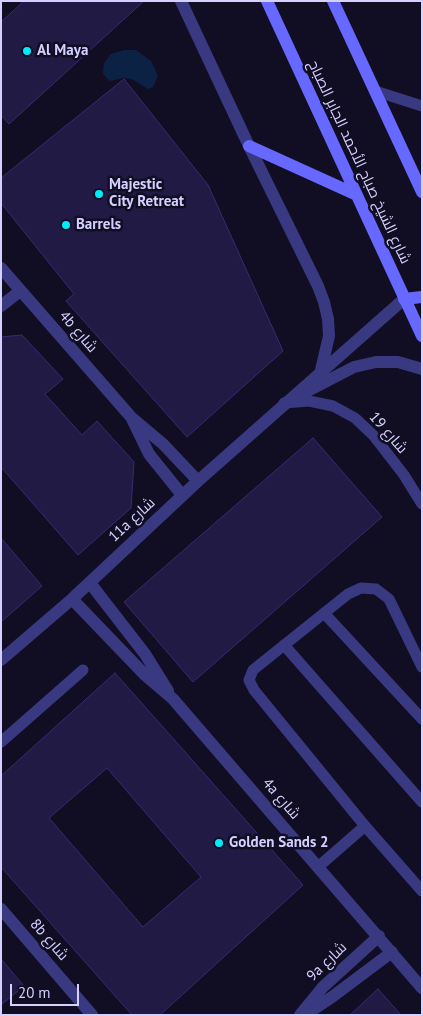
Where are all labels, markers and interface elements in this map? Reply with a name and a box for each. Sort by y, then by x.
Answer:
place label: Al Maya [37,42,88,60]
marker: Al Maya [21,45,33,57]
street label: شارع الشيخ صباح الأحمد الجابر الصباح [304,57,414,267]
place label: Majestic City Retreat [109,176,184,211]
marker: Majestic City Retreat [93,188,105,200]
place label: Barrels [76,216,121,234]
marker: Barrels [60,219,72,231]
street label: 4b شارع [55,307,101,357]
street label: شارع 19 [365,408,411,458]
street label: 11a شارع [105,494,159,546]
street label: 4a شارع [258,775,304,823]
place label: Golden Sands 2 [229,834,329,852]
marker: Golden Sands 2 [213,837,225,849]
street label: 8b شارع [26,915,72,965]
street label: 9a شارع [303,939,351,985]
scale bar [12,974,81,1006]
text: 20 m [18,983,51,1002]

